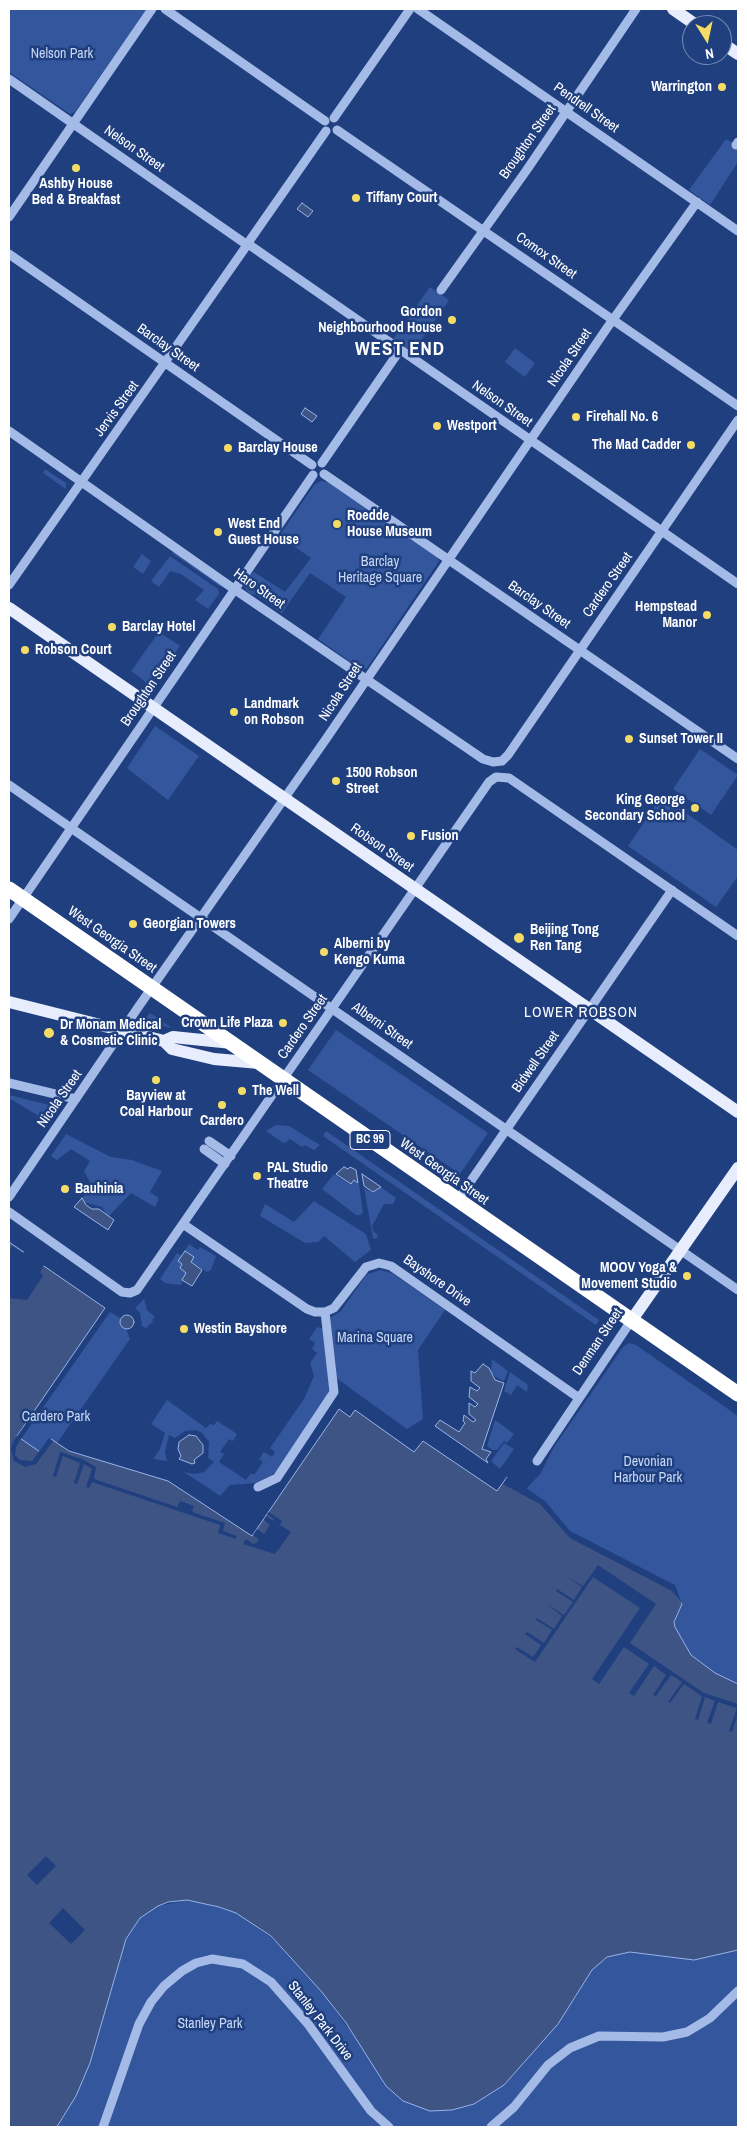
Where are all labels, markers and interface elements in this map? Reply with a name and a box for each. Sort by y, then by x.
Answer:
north arrow [682,15,732,65]
text: N [704,44,715,63]
park label: Nelson Park [31,46,93,62]
street label: Pendrell Street [550,79,622,137]
place label: Warrington [651,79,712,95]
marker: Warrington [716,81,728,93]
street label: Broughton Street [496,102,560,182]
street label: Nelson Street [101,122,167,176]
marker: Ashby House Bed & Breakfast [70,162,82,174]
place label: Ashby House Bed & Breakfast [32,176,120,208]
place label: Tiffany Court [366,190,437,206]
marker: Tiffany Court [350,192,362,204]
street label: Comox Street [512,229,580,283]
place label: Gordon Neighbourhood House [318,304,442,336]
marker: Gordon Neighbourhood House [446,314,458,326]
street label: Barclay Street [134,320,202,376]
street label: Nicola Street [544,326,596,390]
district label: WEST END [354,339,446,361]
street label: Nelson Street [469,377,535,431]
street label: Jervis Street [91,378,143,440]
place label: Firehall No. 6 [586,409,658,425]
marker: Firehall No. 6 [570,411,582,423]
place label: Westport [447,418,497,434]
marker: Westport [431,420,443,432]
place label: The Mad Cadder [592,437,681,453]
marker: The Mad Cadder [685,439,697,451]
place label: Barclay House [238,440,318,456]
marker: Barclay House [222,442,234,454]
place label: Roedde House Museum [347,508,432,540]
place label: West End Guest House [228,516,299,548]
marker: Roedde House Museum [331,518,343,530]
marker: West End Guest House [212,526,224,538]
street label: Cardero Street [580,549,636,621]
park label: Barclay Heritage Square [338,554,422,586]
street label: Haro Street [230,565,288,613]
street label: Barclay Street [505,577,573,633]
place label: Hempstead Manor [635,599,697,632]
marker: Hempstead Manor [701,609,713,621]
place label: Barclay Hotel [122,619,195,635]
marker: Barclay Hotel [106,621,118,633]
place label: Robson Court [35,642,112,658]
marker: Robson Court [19,644,31,656]
street label: Broughton Street [118,648,180,730]
street label: Nicola Street [316,660,366,724]
place label: Landmark on Robson [244,696,304,729]
marker: Landmark on Robson [228,706,240,718]
place label: Sunset Tower II [639,731,723,747]
marker: Sunset Tower II [623,733,635,745]
place label: 1500 Robson Street [346,765,417,798]
marker: 1500 Robson Street [330,775,342,787]
place label: King George Secondary School [585,792,685,824]
marker: King George Secondary School [689,802,701,814]
street label: Robson Street [347,820,417,876]
place label: Fusion [421,828,459,844]
marker: Fusion [405,830,417,842]
street label: West Georgia Street [64,903,160,977]
place label: Georgian Towers [143,916,236,932]
marker: Georgian Towers [127,918,139,930]
place label: Beijing Tong Ren Tang [530,922,599,954]
marker: Beijing Tong Ren Tang [512,931,526,945]
place label: Alberni by Kengo Kuma [334,936,405,969]
marker: Alberni by Kengo Kuma [318,946,330,958]
street label: Cardero Street [275,991,331,1063]
street label: Alberni Street [348,999,416,1053]
district label: LOWER ROBSON [523,1004,639,1022]
place label: Crown Life Plaza [181,1015,273,1031]
place label: Dr Monam Medical & Cosmetic Clinic [60,1017,161,1050]
marker: Crown Life Plaza [277,1017,289,1029]
marker: Dr Monam Medical & Cosmetic Clinic [42,1026,56,1040]
street label: Bidwell Street [509,1028,563,1096]
street label: Nicola Street [34,1067,86,1131]
marker: Bayview at Coal Harbour [150,1074,162,1086]
place label: The Well [252,1083,299,1099]
marker: The Well [236,1085,248,1097]
place label: Bayview at Coal Harbour [120,1088,192,1120]
marker: Cardero [216,1099,228,1111]
place label: Cardero [200,1113,244,1129]
road number: BC 99 [350,1130,390,1150]
street label: West Georgia Street [396,1135,492,1209]
place label: PAL Studio Theatre [267,1160,328,1192]
marker: PAL Studio Theatre [251,1170,263,1182]
place label: Bauhinia [75,1181,123,1197]
marker: Bauhinia [59,1183,71,1195]
street label: Bayshore Drive [400,1251,474,1311]
place label: MOOV Yoga & Movement Studio [581,1260,677,1292]
marker: MOOV Yoga & Movement Studio [681,1270,693,1282]
street label: Denman Street [569,1305,627,1379]
place label: Westin Bayshore [194,1321,287,1337]
marker: Westin Bayshore [178,1323,190,1335]
park label: Marina Square [337,1330,413,1346]
park label: Cardero Park [22,1409,90,1425]
park label: Devonian Harbour Park [614,1454,682,1486]
street label: Stanley Park Drive [284,1978,356,2064]
park label: Stanley Park [177,2016,243,2032]

